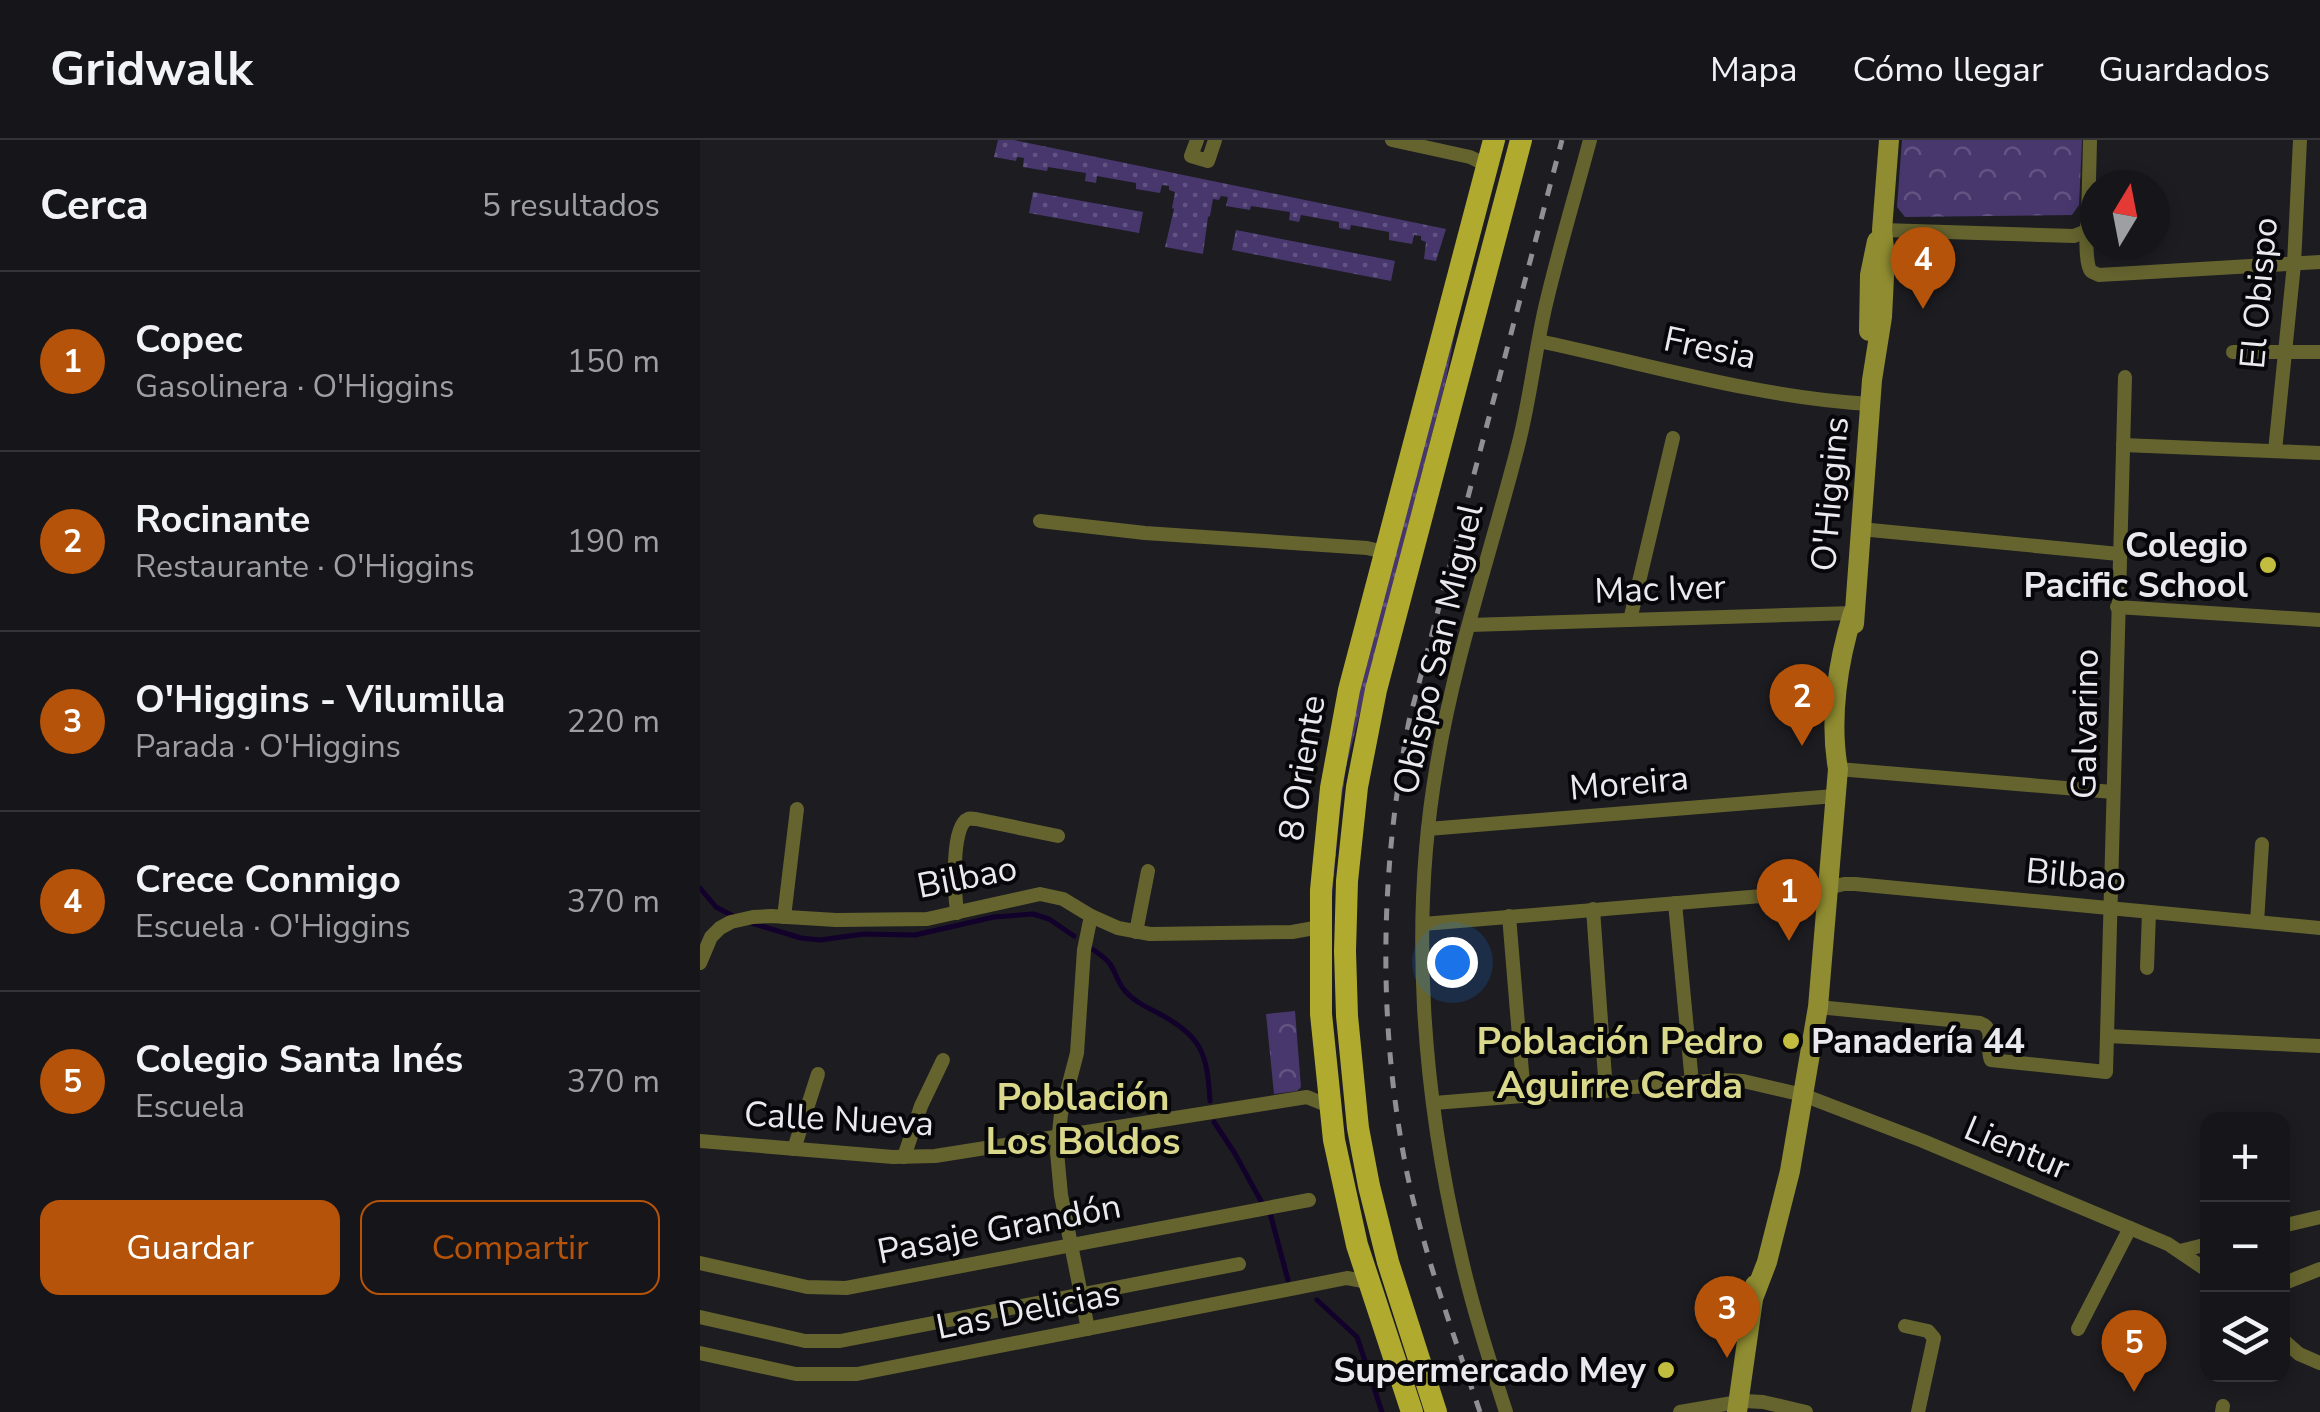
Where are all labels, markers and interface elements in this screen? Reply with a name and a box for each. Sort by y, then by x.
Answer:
text: Gridwalk [50,36,253,102]
text: Mapa [1710,46,1797,93]
text: Cómo llegar [1852,46,2043,93]
text: Guardados [2098,46,2270,93]
north arrow [2080,170,2170,260]
text: Cerca [40,177,149,234]
text: 5 resultados [482,184,660,227]
street label: El Obispo [2229,215,2289,371]
pin: 4 [1890,226,1956,309]
text: Copec [135,314,243,365]
street label: Fresia [1660,315,1760,381]
text: 1 [63,340,82,383]
text: 150 m [567,340,660,383]
text: Gasolinera · O'Higgins [135,365,454,408]
street label: O'Higgins [1800,415,1860,573]
text: Rocinante [135,494,310,545]
street label: Obispo San Miguel [1382,498,1494,799]
text: 2 [63,520,82,563]
text: 190 m [567,520,660,563]
place label: Colegio Pacific School [2023,522,2248,609]
text: Restaurante · O'Higgins [135,545,475,588]
marker: Colegio Pacific School [2257,554,2279,576]
street label: Mac Iver [1593,563,1727,615]
street label: Galvarino [2060,649,2110,799]
pin: 2 [1770,664,1834,746]
text: O'Higgins - Vilumilla [135,674,505,725]
street label: 8 Oriente [1267,692,1337,844]
text: 3 [63,700,82,743]
text: 220 m [567,700,660,743]
text: Parada · O'Higgins [135,725,401,768]
street label: Moreira [1568,754,1690,812]
street label: Bilbao [913,844,1021,910]
street label: Bilbao [2024,847,2128,903]
text: Crece Conmigo [135,854,401,905]
pin: 1 [1756,858,1822,941]
text: 4 [63,880,82,923]
text: 370 m [567,880,660,923]
text: Escuela · O'Higgins [135,905,411,948]
your location [1427,937,1478,988]
district label: Población Pedro Aguirre Cerda [1476,1016,1764,1111]
place label: Panadería 44 [1811,1018,2025,1065]
marker: Panadería 44 [1780,1030,1802,1052]
text: Colegio Santa Inés [135,1034,463,1085]
text: 5 [63,1060,82,1103]
text: 370 m [567,1060,660,1103]
district label: Población Los Boldos [985,1072,1181,1167]
text: Escuela [135,1085,245,1128]
street label: Calle Nueva [743,1091,935,1147]
street label: Lientur [1957,1105,2077,1191]
map controls [2200,1112,2290,1382]
button: + [2200,1112,2290,1202]
street label: Pasaje Grandón [873,1182,1125,1276]
button: Guardar [40,1200,340,1295]
button: Compartir [360,1200,660,1295]
button: − [2200,1202,2290,1292]
street label: Las Delicias [932,1269,1124,1351]
pin: 3 [1694,1276,1760,1358]
button: layers [2200,1292,2290,1382]
pin: 5 [2102,1310,2166,1392]
place label: Supermercado Mey [1333,1347,1647,1394]
marker: Supermercado Mey [1655,1359,1677,1381]

